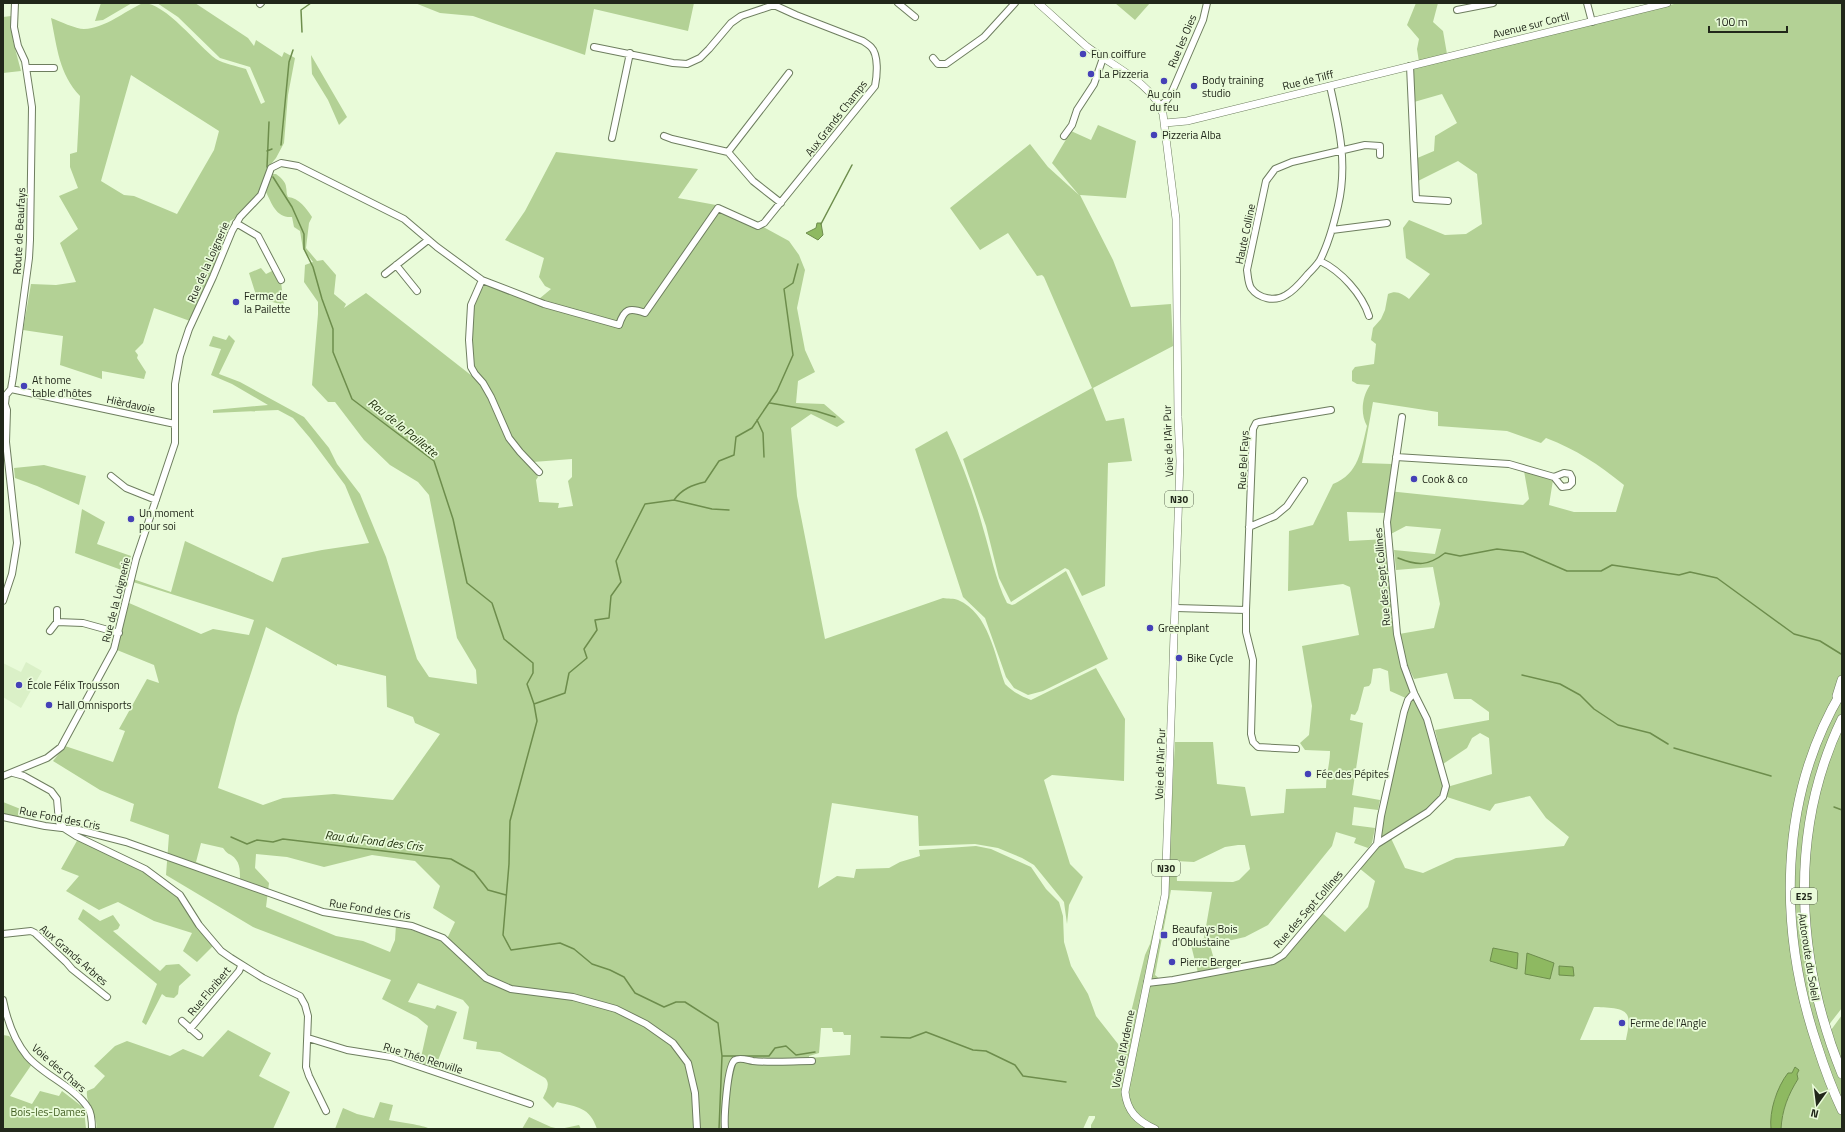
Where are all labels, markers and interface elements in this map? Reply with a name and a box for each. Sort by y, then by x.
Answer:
street label: Avenue sur Cortil [1491,8,1571,42]
scale bar [1709,8,1787,34]
street label: Rue les Oies [1164,12,1200,70]
text: 100 m [1715,12,1748,31]
place label: Fun coiffure [1091,46,1147,62]
marker: Fun coiffure [1078,49,1088,59]
place label: La Pizzeria [1099,66,1149,82]
street label: Rue de Tilff [1281,66,1336,94]
marker: La Pizzeria [1086,69,1096,79]
place label: Body training studio [1202,72,1264,101]
marker: Au coin du feu [1159,76,1169,86]
street label: Aux Grands Champs [801,77,871,159]
marker: Body training studio [1189,81,1199,91]
place label: Au coin du feu [1147,86,1181,115]
place label: Pizzeria Alba [1162,127,1221,143]
marker: Pizzeria Alba [1149,130,1159,140]
street label: Route de Beaufays [9,187,29,275]
street label: Haute Colline [1231,202,1259,266]
street label: Rue de la Loignerie [183,219,233,305]
place label: Ferme de la Pailette [244,288,291,317]
marker: Ferme de la Pailette [231,297,241,307]
place label: At home table d'hôtes [32,372,92,401]
marker: At home table d'hôtes [19,381,29,391]
street label: Hièrdavoie [105,391,157,417]
water label: Rau de la Paillette [364,393,444,463]
street label: Voie de l'Air Pur [1159,405,1177,477]
street label: Rue Bel Fays [1233,430,1253,490]
place label: Cook & co [1422,471,1468,487]
marker: Cook & co [1409,474,1419,484]
road number: N30 [1165,491,1193,507]
place label: Un moment pour soi [139,505,194,534]
marker: Un moment pour soi [126,514,136,524]
street label: Rue des Sept Collines [1370,527,1394,627]
street label: Rue de la Loignerie [98,555,134,644]
place label: Greenplant [1158,620,1209,636]
marker: Greenplant [1145,623,1155,633]
place label: Bike Cycle [1187,650,1234,666]
marker: Bike Cycle [1174,653,1184,663]
place label: École Félix Trousson [27,677,120,693]
marker: École Félix Trousson [14,680,24,690]
place label: Hall Omnisports [57,697,132,713]
marker: Hall Omnisports [44,700,54,710]
street label: Voie de l'Air Pur [1151,728,1169,800]
place label: Fée des Pépites [1316,766,1389,782]
marker: Fée des Pépites [1303,769,1313,779]
street label: Rue Fond des Cris [18,802,102,834]
water label: Rau du Fond des Cris [324,825,425,856]
road number: N30 [1152,860,1180,876]
street label: Rue des Sept Collines [1270,866,1346,952]
road number: E25 [1791,888,1817,904]
street label: Rue Fond des Cris [328,895,412,923]
street label: Autoroute du Soleil [1794,912,1824,1002]
street label: Aux Grands Arbres [36,921,112,989]
place label: Beaufays Bois d'Oblustaine [1172,921,1238,950]
marker: Beaufays Bois d'Oblustaine [1159,930,1169,940]
place label: Pierre Berger [1180,954,1241,970]
marker: Pierre Berger [1167,957,1177,967]
street label: Rue Floribert [184,963,234,1019]
street label: Voie de l'Ardenne [1108,1008,1139,1089]
place label: Ferme de l'Angle [1630,1015,1707,1031]
marker: Ferme de l'Angle [1617,1018,1627,1028]
street label: Rue Théo Renville [381,1038,465,1078]
street label: Voie des Chars [28,1040,90,1096]
north arrow [1797,1084,1837,1124]
park label: Bois-les-Dames [10,1104,86,1120]
text: N [1809,1105,1820,1122]

